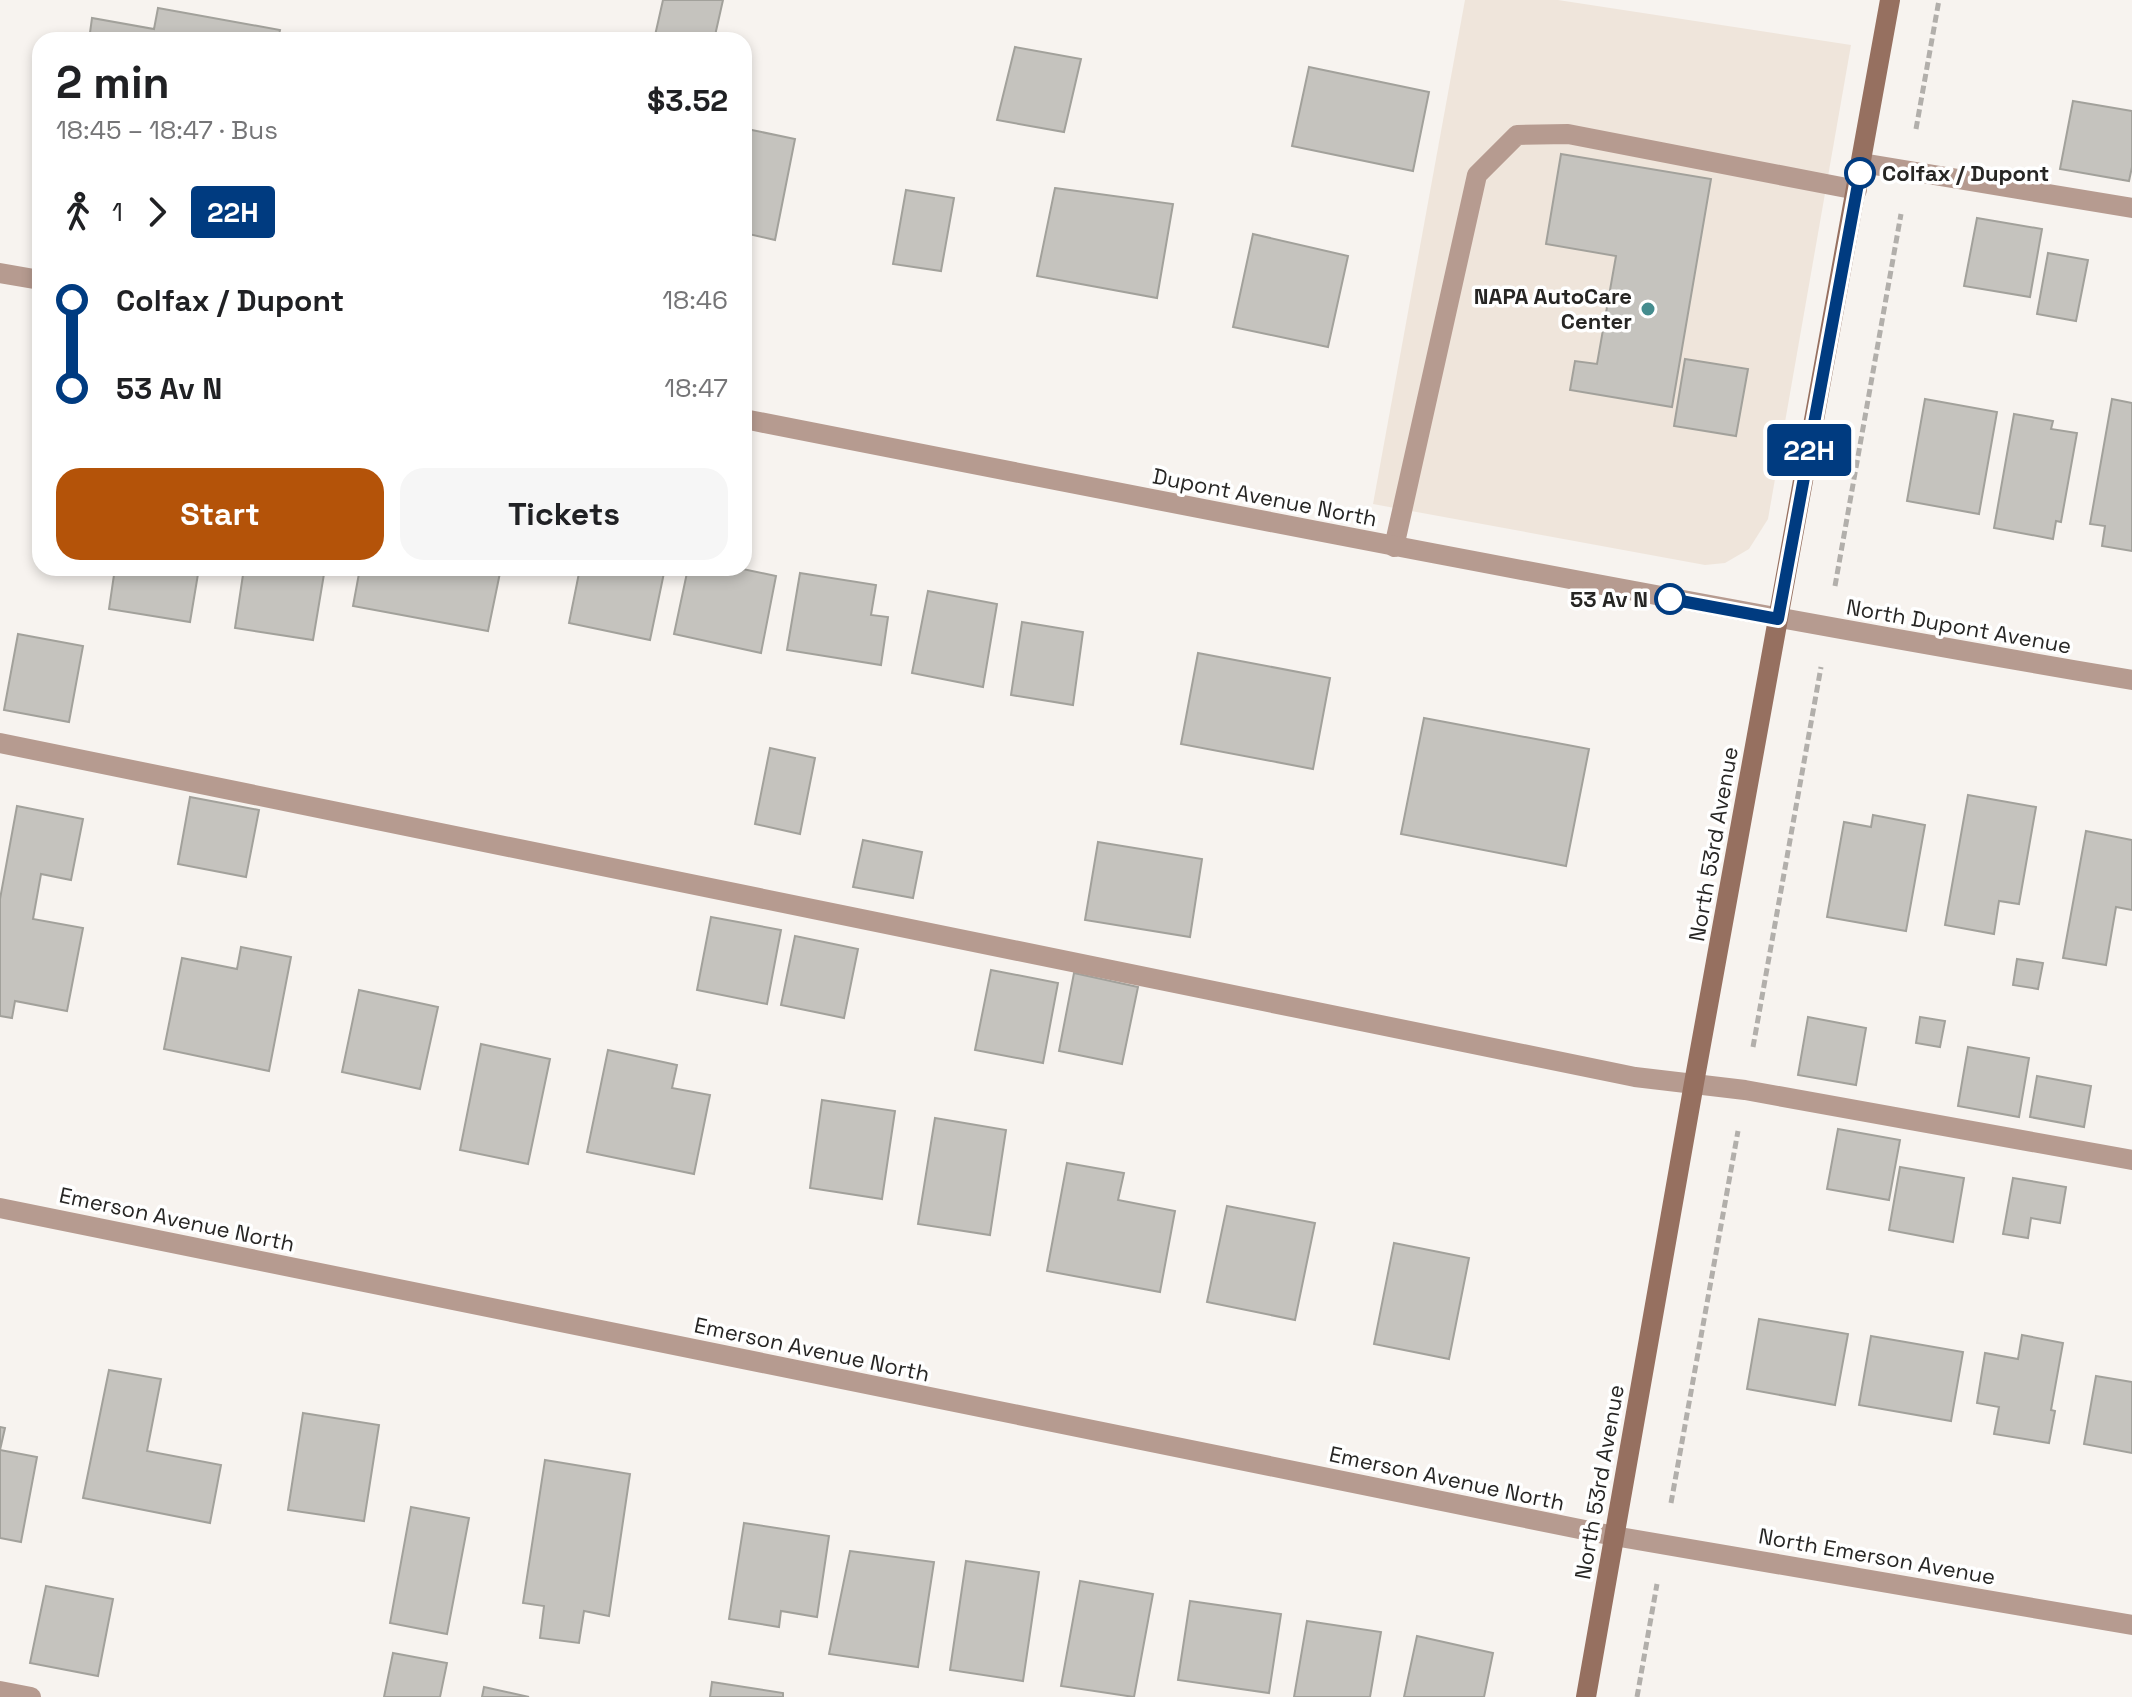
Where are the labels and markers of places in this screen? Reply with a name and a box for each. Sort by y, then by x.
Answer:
marker: Colfax / Dupont [1845,158,1875,188]
place label: Colfax / Dupont [1882,159,2049,187]
place label: NAPA AutoCare Center [1474,282,1632,335]
marker: NAPA AutoCare Center [1639,300,1657,318]
marker: 53 Av N [1655,584,1685,614]
place label: 53 Av N [1570,585,1648,613]

